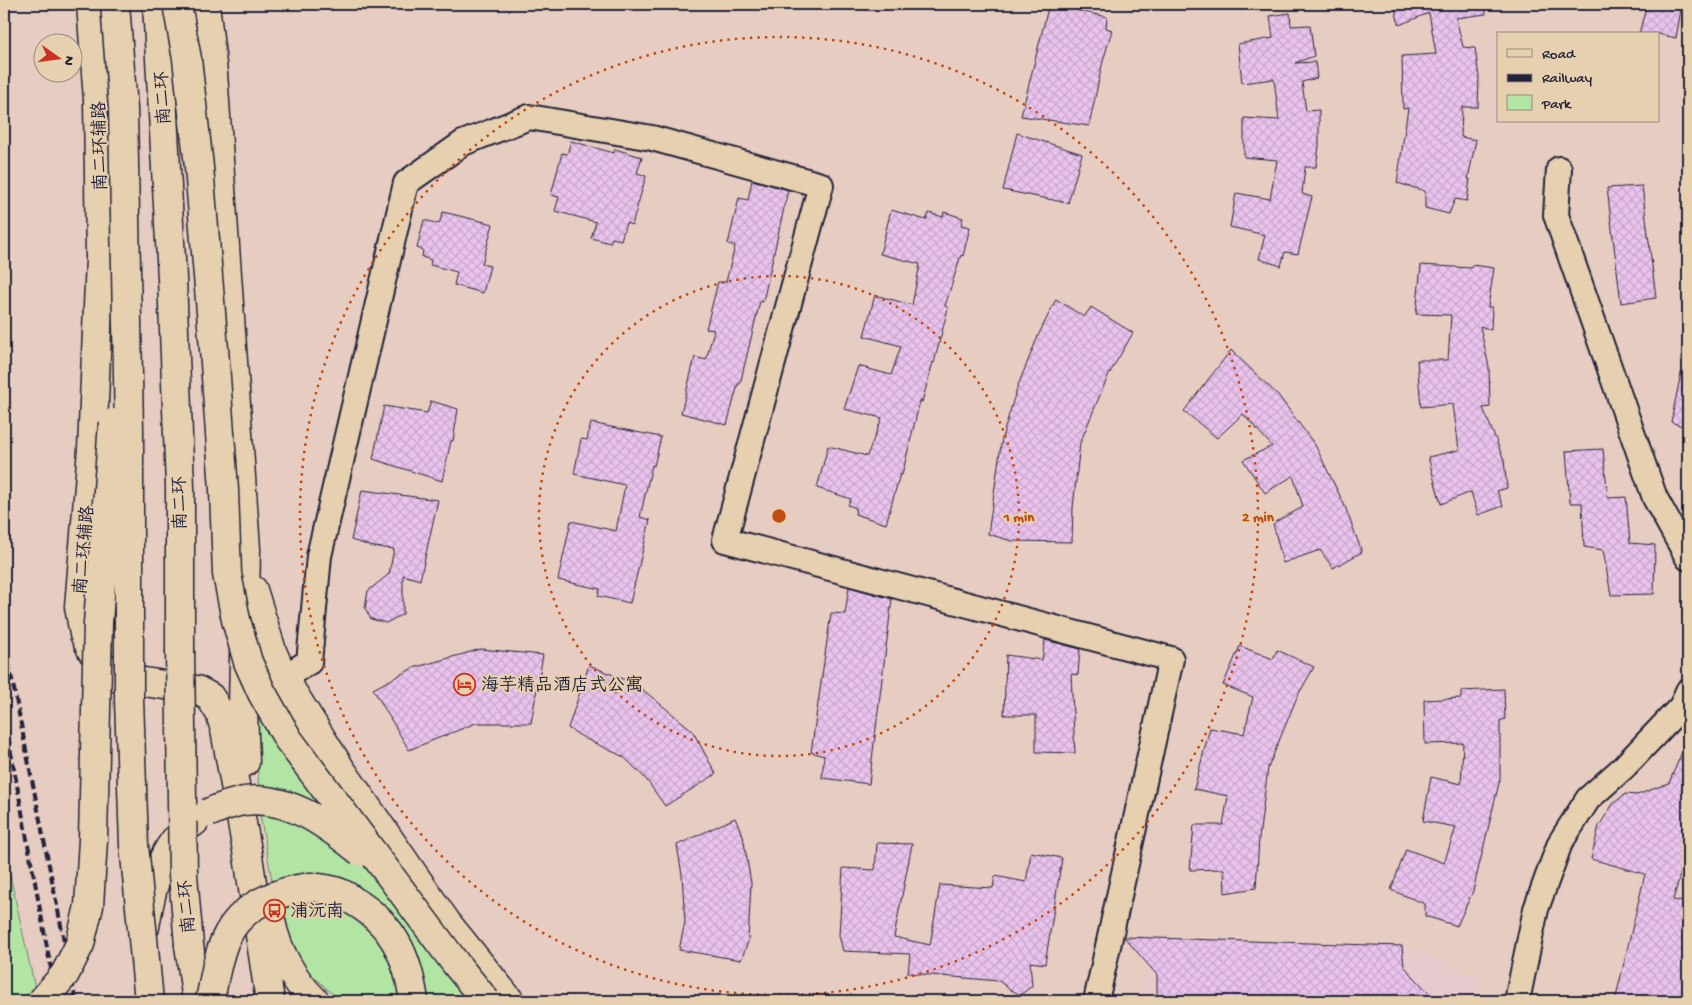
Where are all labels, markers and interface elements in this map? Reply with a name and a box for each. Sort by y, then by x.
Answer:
north arrow [32,32,82,82]
legend [1497,32,1660,122]
text: Road [1542,46,1576,64]
text: N [59,54,78,67]
street label: 南二环 [152,70,176,125]
text: Railway [1542,70,1593,88]
text: Park [1541,96,1572,114]
street label: 南二环辅路 [89,101,113,191]
street label: 南二环 [170,476,192,530]
street label: 南二环辅路 [70,504,100,596]
centre of rings [770,507,788,525]
text: 1 min [1003,509,1035,527]
text: 2 min [1242,509,1275,527]
hotel icon: 海芋精品酒店式公寓 [453,672,477,696]
place label: 海芋精品酒店式公寓 [481,675,643,697]
street label: 南二环 [175,879,201,935]
bus stop icon: 浦沅南 [262,898,286,922]
place label: 浦沅南 [290,901,344,923]

